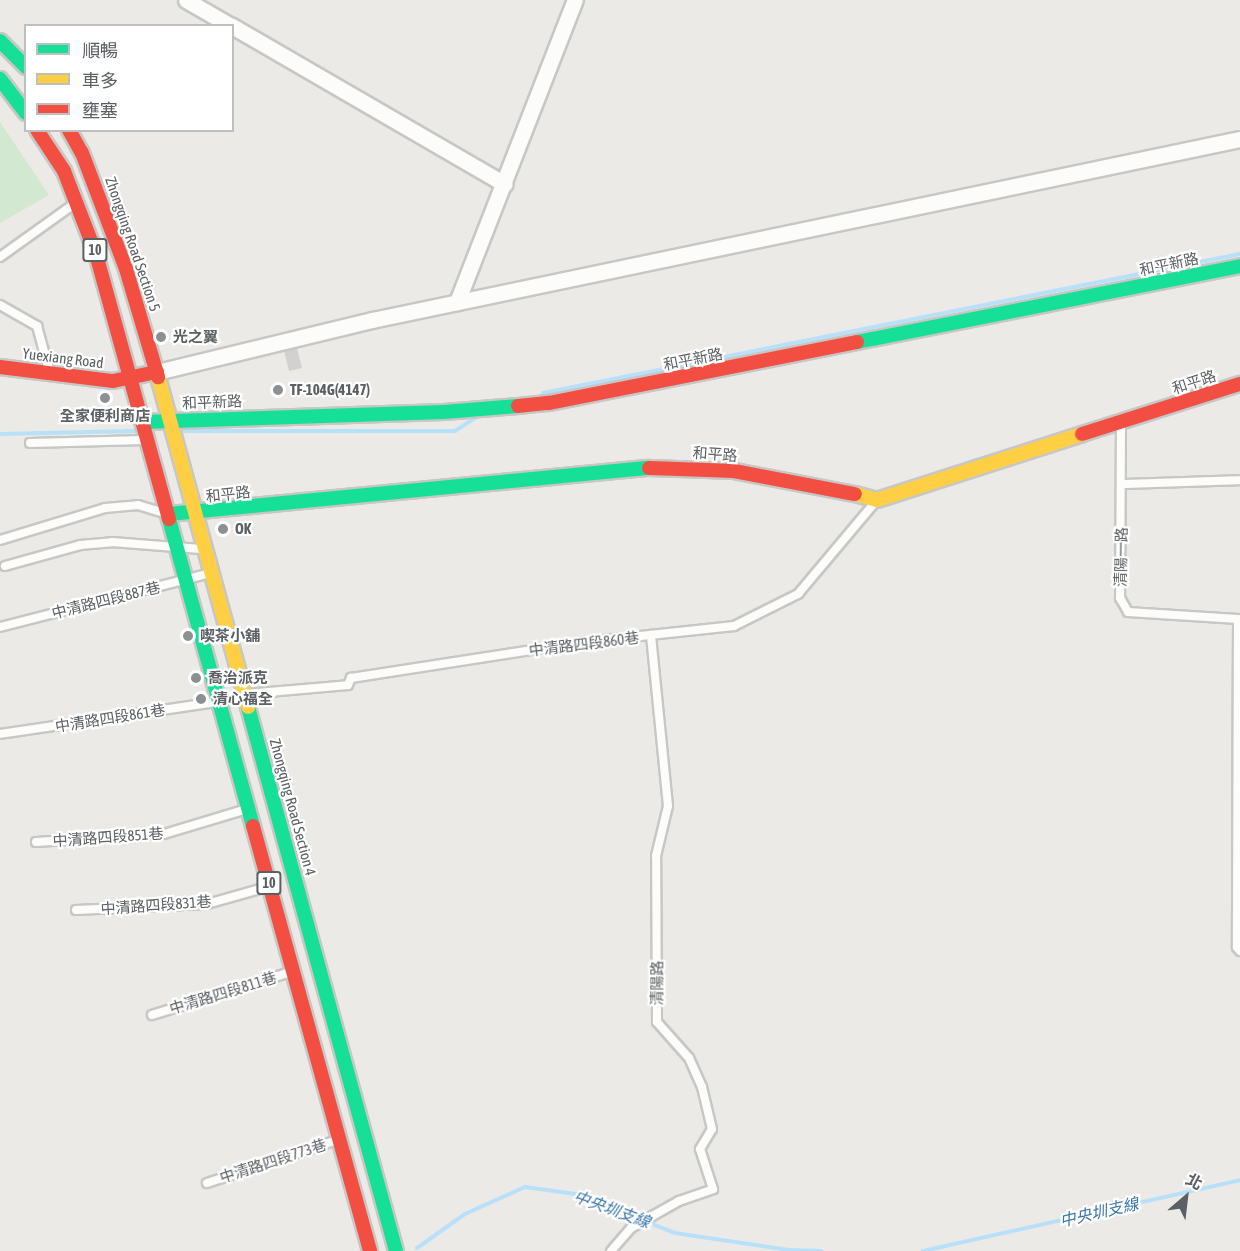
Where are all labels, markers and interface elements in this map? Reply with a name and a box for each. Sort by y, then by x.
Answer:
legend [24,24,234,132]
text: 順暢 [82,40,118,61]
text: 車多 [82,70,118,91]
text: 壅塞 [82,100,118,121]
street label: Zhongqing Road Section 5 [101,174,165,314]
road number: 10 [82,239,109,261]
street label: 和平新路 [1138,249,1200,279]
place label: 光之翼 [173,328,218,346]
marker: 光之翼 [154,330,168,344]
street label: Yuexiang Road [21,344,105,372]
street label: 和平新路 [662,344,724,374]
street label: 和平路 [1170,366,1218,398]
place label: TF-104G(4147) [290,381,370,399]
marker: TF-104G(4147) [271,383,285,397]
marker: 全家便利商店 [98,391,112,405]
street label: 和平新路 [182,392,242,412]
place label: 全家便利商店 [60,407,150,425]
street label: 和平路 [692,443,738,465]
street label: 和平路 [205,483,251,505]
place label: OK [235,520,251,538]
marker: OK [216,522,230,536]
street label: 清陽一路 [1111,527,1131,587]
street label: 中清路四段887巷 [50,578,162,622]
place label: 喫茶小舖 [200,627,260,645]
street label: 中清路四段860巷 [528,628,640,660]
marker: 喫茶小舖 [181,629,195,643]
place label: 喬治派克 [208,669,268,687]
marker: 喬治派克 [189,671,203,685]
place label: 清心福全 [213,690,273,708]
marker: 清心福全 [194,692,208,706]
street label: 中清路四段861巷 [54,700,166,736]
street label: Zhongqing Road Section 4 [266,736,320,878]
street label: 中清路四段851巷 [52,824,164,850]
road number: 10 [256,872,282,894]
street label: 中清路四段831巷 [100,892,212,918]
street label: 清陽路 [648,961,666,1005]
street label: 中清路四段811巷 [167,968,279,1018]
street label: 中清路四段773巷 [217,1135,329,1187]
north arrow [1156,1167,1216,1227]
text: 北 [1183,1169,1206,1193]
water label: 中央圳支線 [571,1186,653,1232]
water label: 中央圳支線 [1058,1194,1140,1230]

